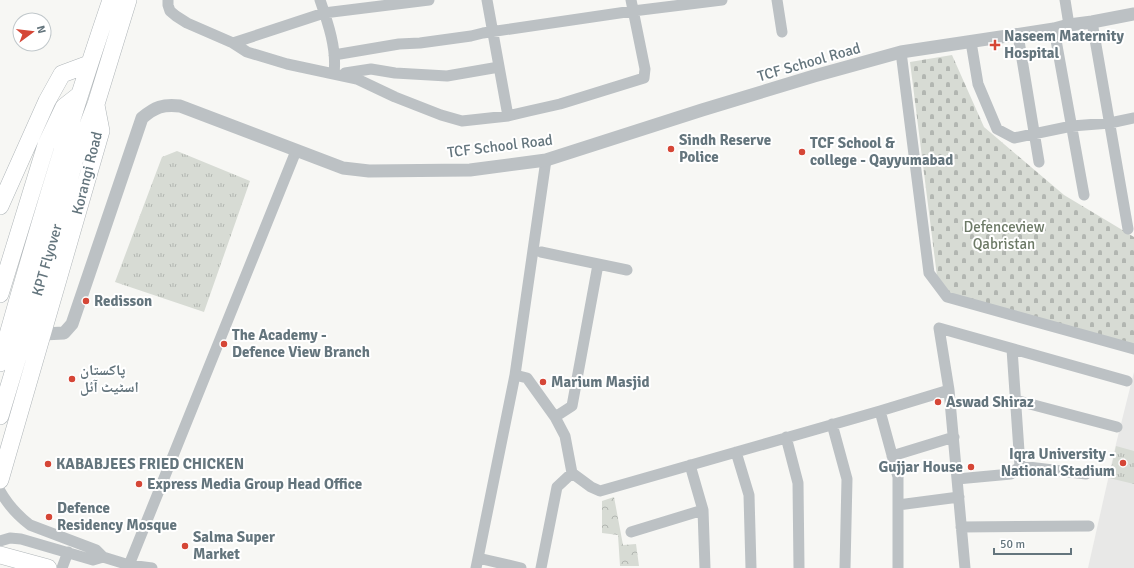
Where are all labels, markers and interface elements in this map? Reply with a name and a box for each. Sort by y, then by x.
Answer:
north arrow [12,12,52,52]
text: N [34,24,48,35]
place label: Naseem Maternity Hospital [1004,27,1124,62]
street label: TCF School Road [756,39,863,85]
marker: Naseem Maternity Hospital [989,39,1001,51]
street label: Korangi Road [68,130,106,216]
street label: TCF School Road [446,131,554,161]
place label: Sindh Reserve Police [679,131,771,166]
place label: TCF School & college - Qayyumabad [810,134,953,169]
marker: Sindh Reserve Police [666,144,676,154]
marker: TCF School & college - Qayyumabad [797,147,807,157]
park label: Defenceview Qabristan [964,218,1045,253]
street label: KPT Flyover [28,221,66,298]
place label: Redisson [94,292,152,310]
marker: Redisson [81,296,91,306]
place label: The Academy - Defence View Branch [232,326,370,361]
marker: The Academy - Defence View Branch [219,339,229,349]
place label: پاکستان اسٹیٹ آئل [80,361,139,396]
place label: Marium Masjid [551,373,650,391]
marker: پاکستان اسٹیٹ آئل [67,374,77,384]
marker: Marium Masjid [538,377,548,387]
place label: Aswad Shiraz [946,393,1034,411]
marker: Aswad Shiraz [933,397,943,407]
place label: Iqra University - National Stadium [1001,445,1115,480]
place label: KABABJEES FRIED CHICKEN [56,455,244,473]
place label: Gujjar House [878,458,963,476]
marker: Iqra University - National Stadium [1118,458,1128,468]
marker: KABABJEES FRIED CHICKEN [43,459,53,469]
marker: Gujjar House [966,462,976,472]
place label: Express Media Group Head Office [147,475,362,493]
marker: Express Media Group Head Office [134,479,144,489]
place label: Defence Residency Mosque [57,499,177,534]
marker: Defence Residency Mosque [44,512,54,522]
place label: Salma Super Market [193,528,275,563]
scale bar [994,530,1071,556]
text: 50 m [1000,537,1025,552]
marker: Salma Super Market [180,541,190,551]

